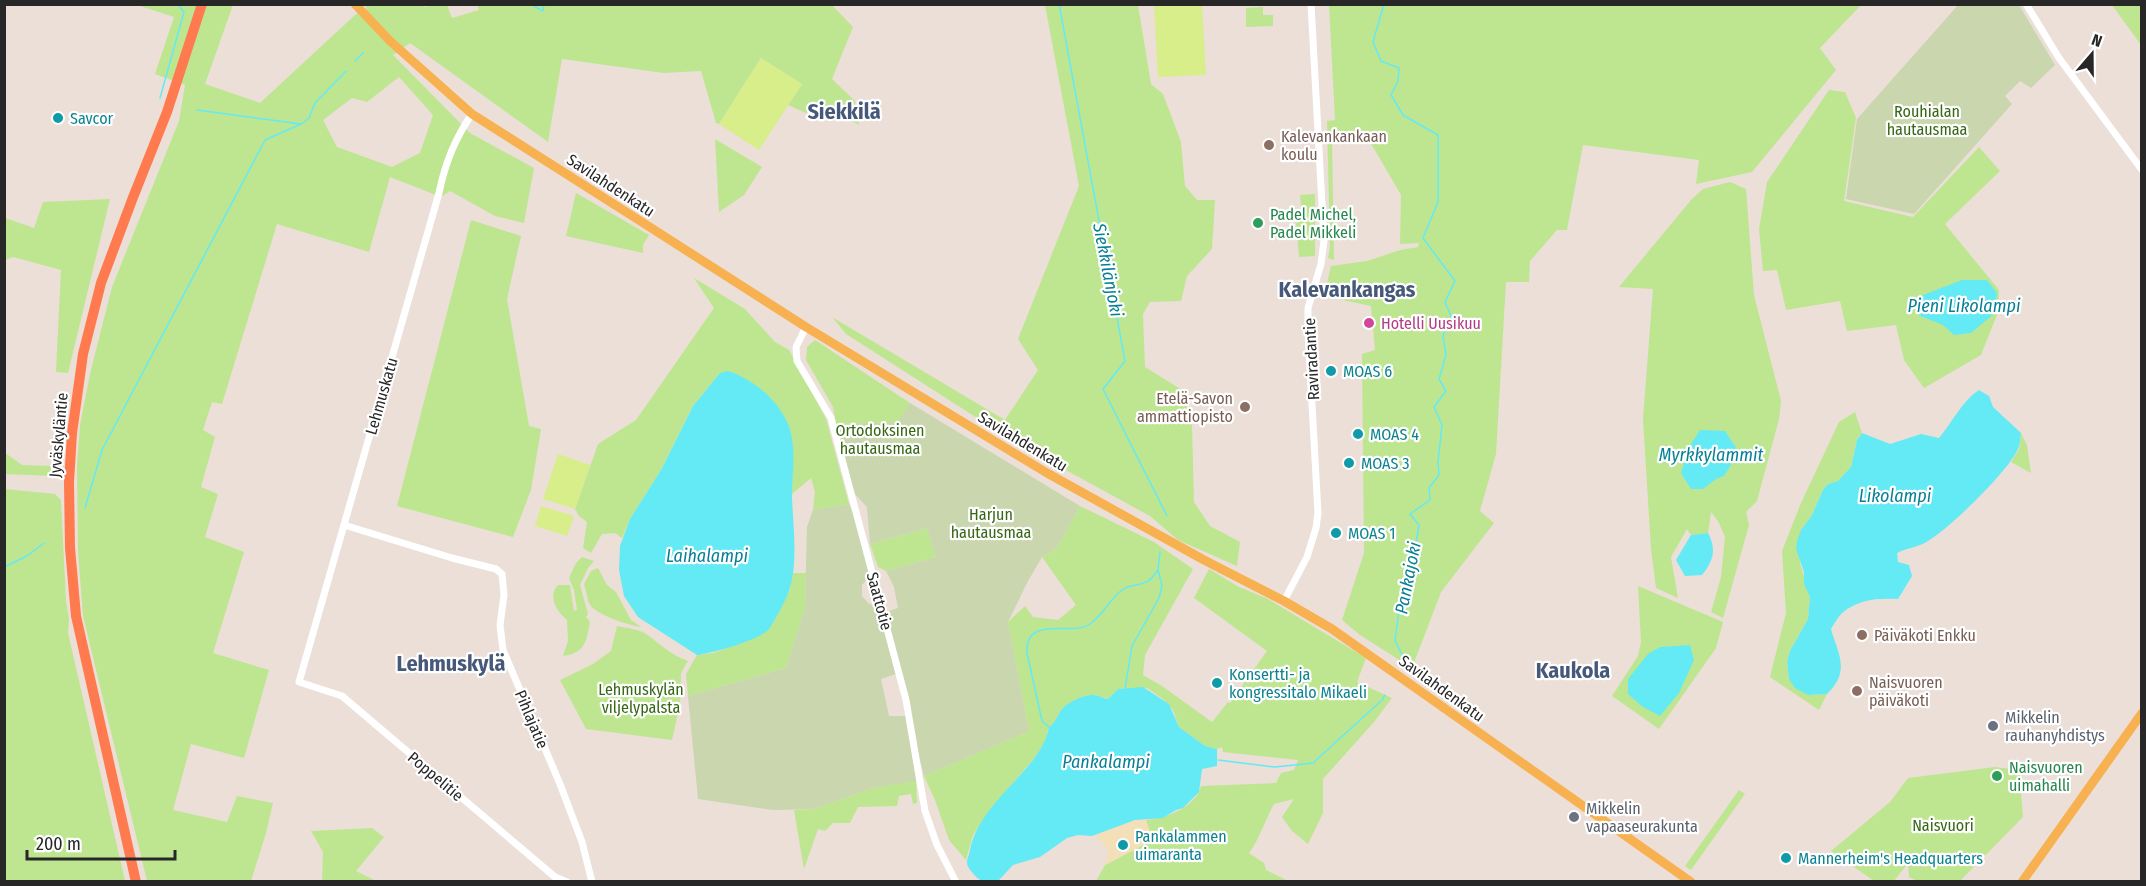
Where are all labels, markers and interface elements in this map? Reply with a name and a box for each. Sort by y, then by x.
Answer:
north arrow [2062,24,2122,84]
text: N [2089,30,2105,51]
district label: Siekkilä [807,98,881,125]
park label: Rouhialan hautausmaa [1887,102,1968,139]
place label: Savcor [70,109,114,128]
marker: Savcor [51,111,65,125]
place label: Kalevankankaan koulu [1281,127,1387,164]
marker: Kalevankankaan koulu [1262,138,1276,152]
street label: Savilahdenkatu [563,150,658,221]
place label: Padel Michel, Padel Mikkeli [1270,205,1356,242]
marker: Padel Michel, Padel Mikkeli [1251,216,1265,230]
water label: Siekkilänjoki [1088,220,1128,319]
district label: Kalevankangas [1279,276,1416,303]
water label: Pieni Likolampi [1908,295,2021,317]
place label: Hotelli Uusikuu [1381,314,1481,333]
marker: Hotelli Uusikuu [1362,316,1376,330]
street label: Raviradantie [1300,317,1323,401]
street label: Lehmuskatu [361,355,402,437]
place label: MOAS 6 [1343,362,1392,381]
marker: MOAS 6 [1324,364,1338,378]
place label: Etelä-Savon ammattiopisto [1137,389,1233,426]
street label: Jyväskyläntie [45,392,72,478]
marker: Etelä-Savon ammattiopisto [1238,400,1252,414]
street label: Savilahdenkatu [975,407,1071,476]
park label: Ortodoksinen hautausmaa [835,421,925,458]
place label: MOAS 4 [1370,425,1419,444]
marker: MOAS 4 [1351,427,1365,441]
water label: Myrkkylammit [1659,444,1763,466]
place label: MOAS 3 [1361,454,1409,473]
marker: MOAS 3 [1342,456,1356,470]
water label: Likolampi [1859,485,1932,507]
park label: Harjun hautausmaa [951,505,1032,542]
place label: MOAS 1 [1348,524,1395,543]
marker: MOAS 1 [1329,526,1343,540]
water label: Pankajoki [1390,540,1426,616]
water label: Laihalampi [666,545,748,567]
street label: Saattotie [863,570,896,632]
place label: Päiväkoti Enkku [1874,626,1976,645]
marker: Päiväkoti Enkku [1855,628,1869,642]
district label: Lehmuskylä [397,650,505,677]
street label: Savilahdenkatu [1395,651,1488,726]
district label: Kaukola [1536,657,1610,684]
place label: Konsertti- ja kongressitalo Mikaeli [1229,665,1367,702]
place label: Naisvuoren päiväkoti [1869,673,1943,710]
marker: Konsertti- ja kongressitalo Mikaeli [1210,676,1224,690]
park label: Lehmuskylän viljelypalsta [598,680,684,717]
marker: Naisvuoren päiväkoti [1850,684,1864,698]
street label: Pihlajatie [511,687,552,751]
place label: Mikkelin rauhanyhdistys [2005,708,2105,745]
marker: Mikkelin rauhanyhdistys [1986,719,2000,733]
street label: Poppelitie [404,748,467,805]
water label: Pankalampi [1062,751,1150,773]
place label: Naisvuoren uimahalli [2009,758,2083,795]
marker: Naisvuoren uimahalli [1990,769,2004,783]
place label: Mikkelin vapaaseurakunta [1586,799,1698,836]
marker: Mikkelin vapaaseurakunta [1567,810,1581,824]
park label: Naisvuori [1912,816,1974,835]
scale bar [27,823,176,861]
place label: Pankalammen uimaranta [1135,827,1227,864]
text: 200 m [36,833,81,855]
marker: Pankalammen uimaranta [1116,838,1130,852]
place label: Mannerheim's Headquarters [1798,849,1983,868]
marker: Mannerheim's Headquarters [1779,851,1793,865]

